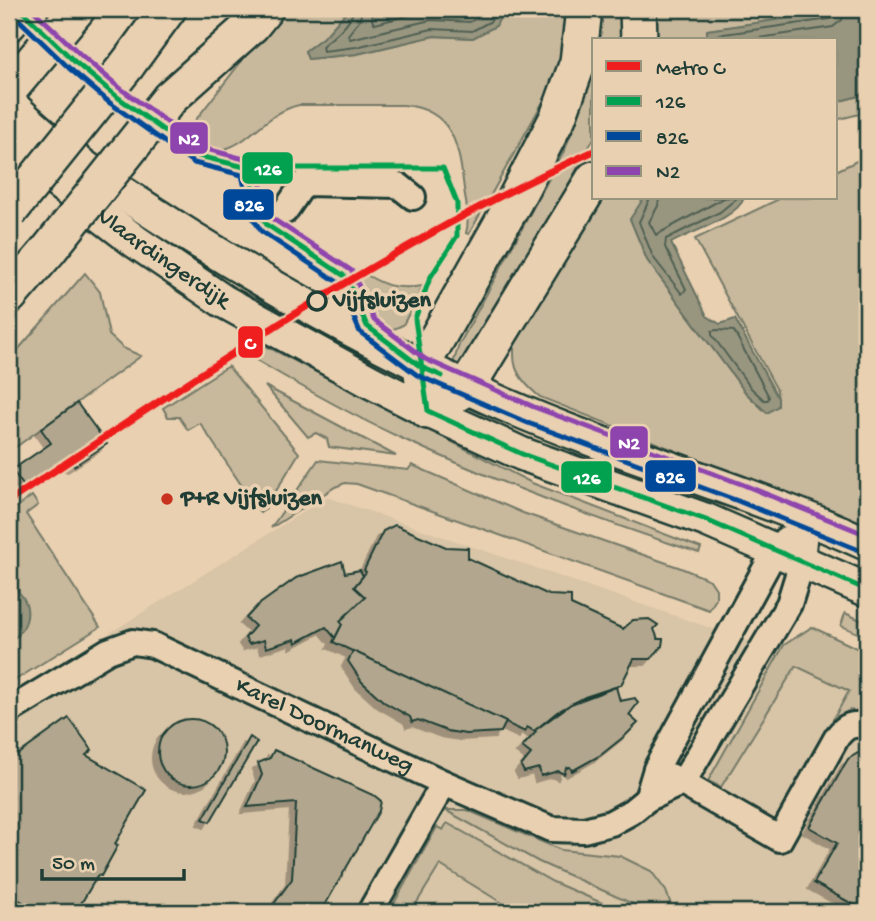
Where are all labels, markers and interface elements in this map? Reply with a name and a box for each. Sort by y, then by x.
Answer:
legend [592,38,838,200]
text: Metro C [656,58,726,83]
text: 126 [655,92,686,117]
line badge: N2 [169,121,209,155]
text: 826 [656,128,689,153]
text: N2 [178,130,201,153]
line badge: 126 [241,151,294,185]
text: 126 [254,160,282,183]
text: N2 [656,162,680,187]
line badge: 826 [222,188,275,221]
text: 826 [234,196,264,219]
street label: Vlaardingerdijk [90,202,237,317]
place label: Vijfsluizen [332,287,431,316]
marker: Vijfsluizen [307,291,327,311]
line badge: C [237,325,264,359]
text: C [244,334,257,357]
line badge: N2 [609,425,649,459]
text: N2 [618,434,641,457]
line badge: 826 [644,459,697,493]
line badge: 126 [560,460,613,494]
text: 826 [655,468,685,491]
text: 126 [573,469,601,492]
place label: P+R Vijfsluizen [179,485,323,514]
marker: P+R Vijfsluizen [159,491,175,507]
street label: Karel Doormanweg [230,672,418,781]
scale bar [42,837,184,881]
text: 50 m [52,853,95,878]

